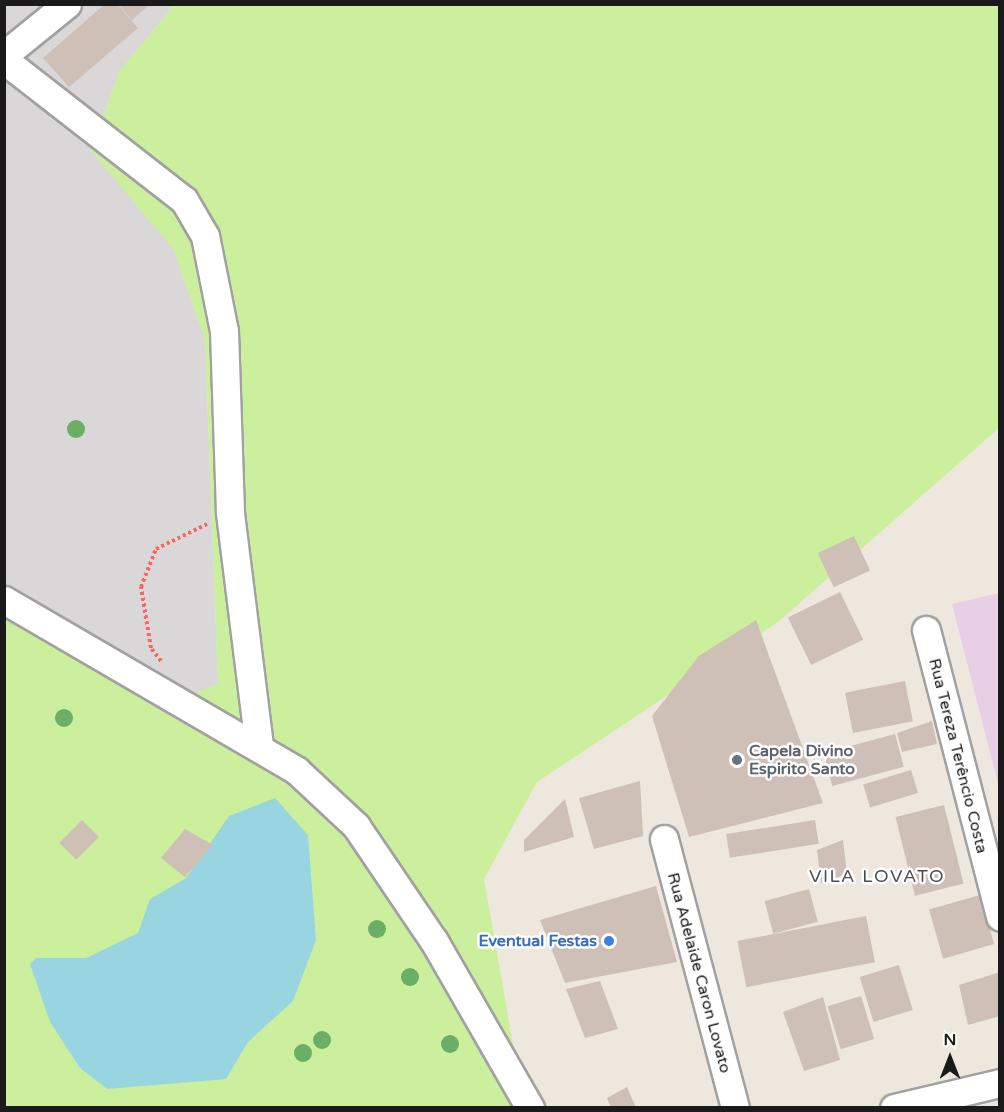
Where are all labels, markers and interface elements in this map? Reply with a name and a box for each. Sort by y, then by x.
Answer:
street label: Rua Tereza Terêncio Costa [924,657,992,855]
place label: Capela Divino Espirito Santo [749,741,855,779]
marker: Capela Divino Espirito Santo [730,753,744,767]
district label: VILA LOVATO [809,865,945,887]
street label: Rua Adelaide Caron Lovato [663,871,735,1075]
place label: Eventual Festas [479,931,597,951]
marker: Eventual Festas [602,934,616,948]
north arrow [920,1028,980,1088]
text: N [944,1030,956,1050]

